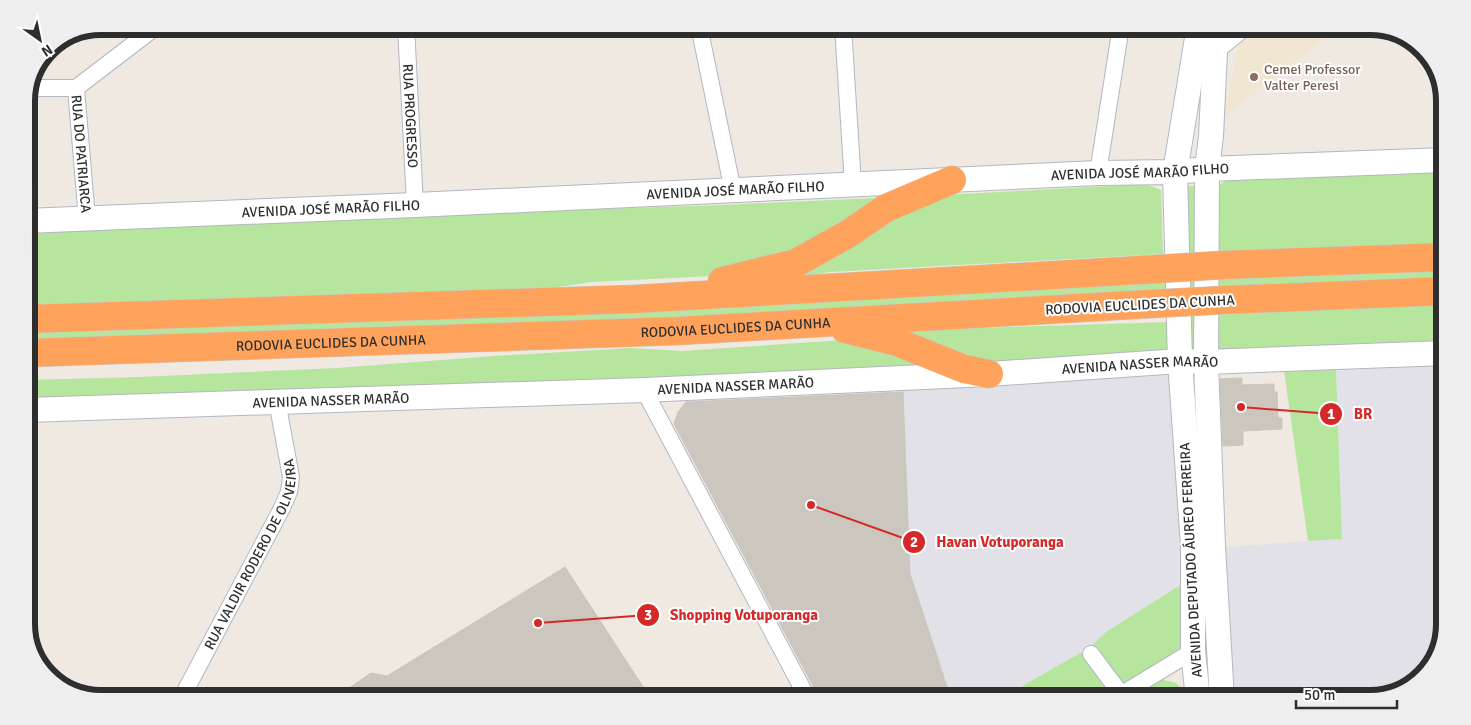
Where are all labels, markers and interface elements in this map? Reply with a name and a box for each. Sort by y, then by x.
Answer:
north arrow [15,15,65,65]
text: N [38,41,56,60]
place label: Cemei Professor Valter Peresi [1264,61,1361,94]
street label: RUA PROGRESSO [399,63,422,168]
marker: Cemei Professor Valter Peresi [1248,71,1260,83]
street label: RUA DO PATRIARCA [68,94,95,214]
street label: AVENIDA JOSÉ MARÃO FILHO [1050,160,1229,184]
street label: AVENIDA JOSÉ MARÃO FILHO [646,177,825,203]
street label: AVENIDA JOSÉ MARÃO FILHO [241,196,420,221]
street label: RODOVIA EUCLIDES DA CUNHA [1045,292,1236,318]
street label: RODOVIA EUCLIDES DA CUNHA [640,314,831,341]
street label: RODOVIA EUCLIDES DA CUNHA [236,331,427,354]
street label: AVENIDA NASSER MARÃO [1061,352,1219,378]
street label: AVENIDA NASSER MARÃO [657,374,814,398]
street label: AVENIDA NASSER MARÃO [252,389,410,411]
callout: BR [1318,399,1382,429]
text: 1 [1327,405,1335,423]
text: BR [1354,405,1372,423]
street label: AVENIDA DEPUTADO ÁUREO FERREIRA [1176,442,1206,678]
street label: RUA VALDIR RODERO DE OLIVEIRA [200,457,300,652]
callout: Havan Votuporanga [902,527,1074,557]
text: 2 [910,533,918,551]
text: Havan Votuporanga [936,533,1064,551]
callout: Shopping Votuporanga [635,600,828,630]
text: 3 [644,606,652,624]
text: Shopping Votuporanga [670,606,818,624]
scale bar [1296,678,1397,710]
text: 50 m [1304,686,1335,704]

